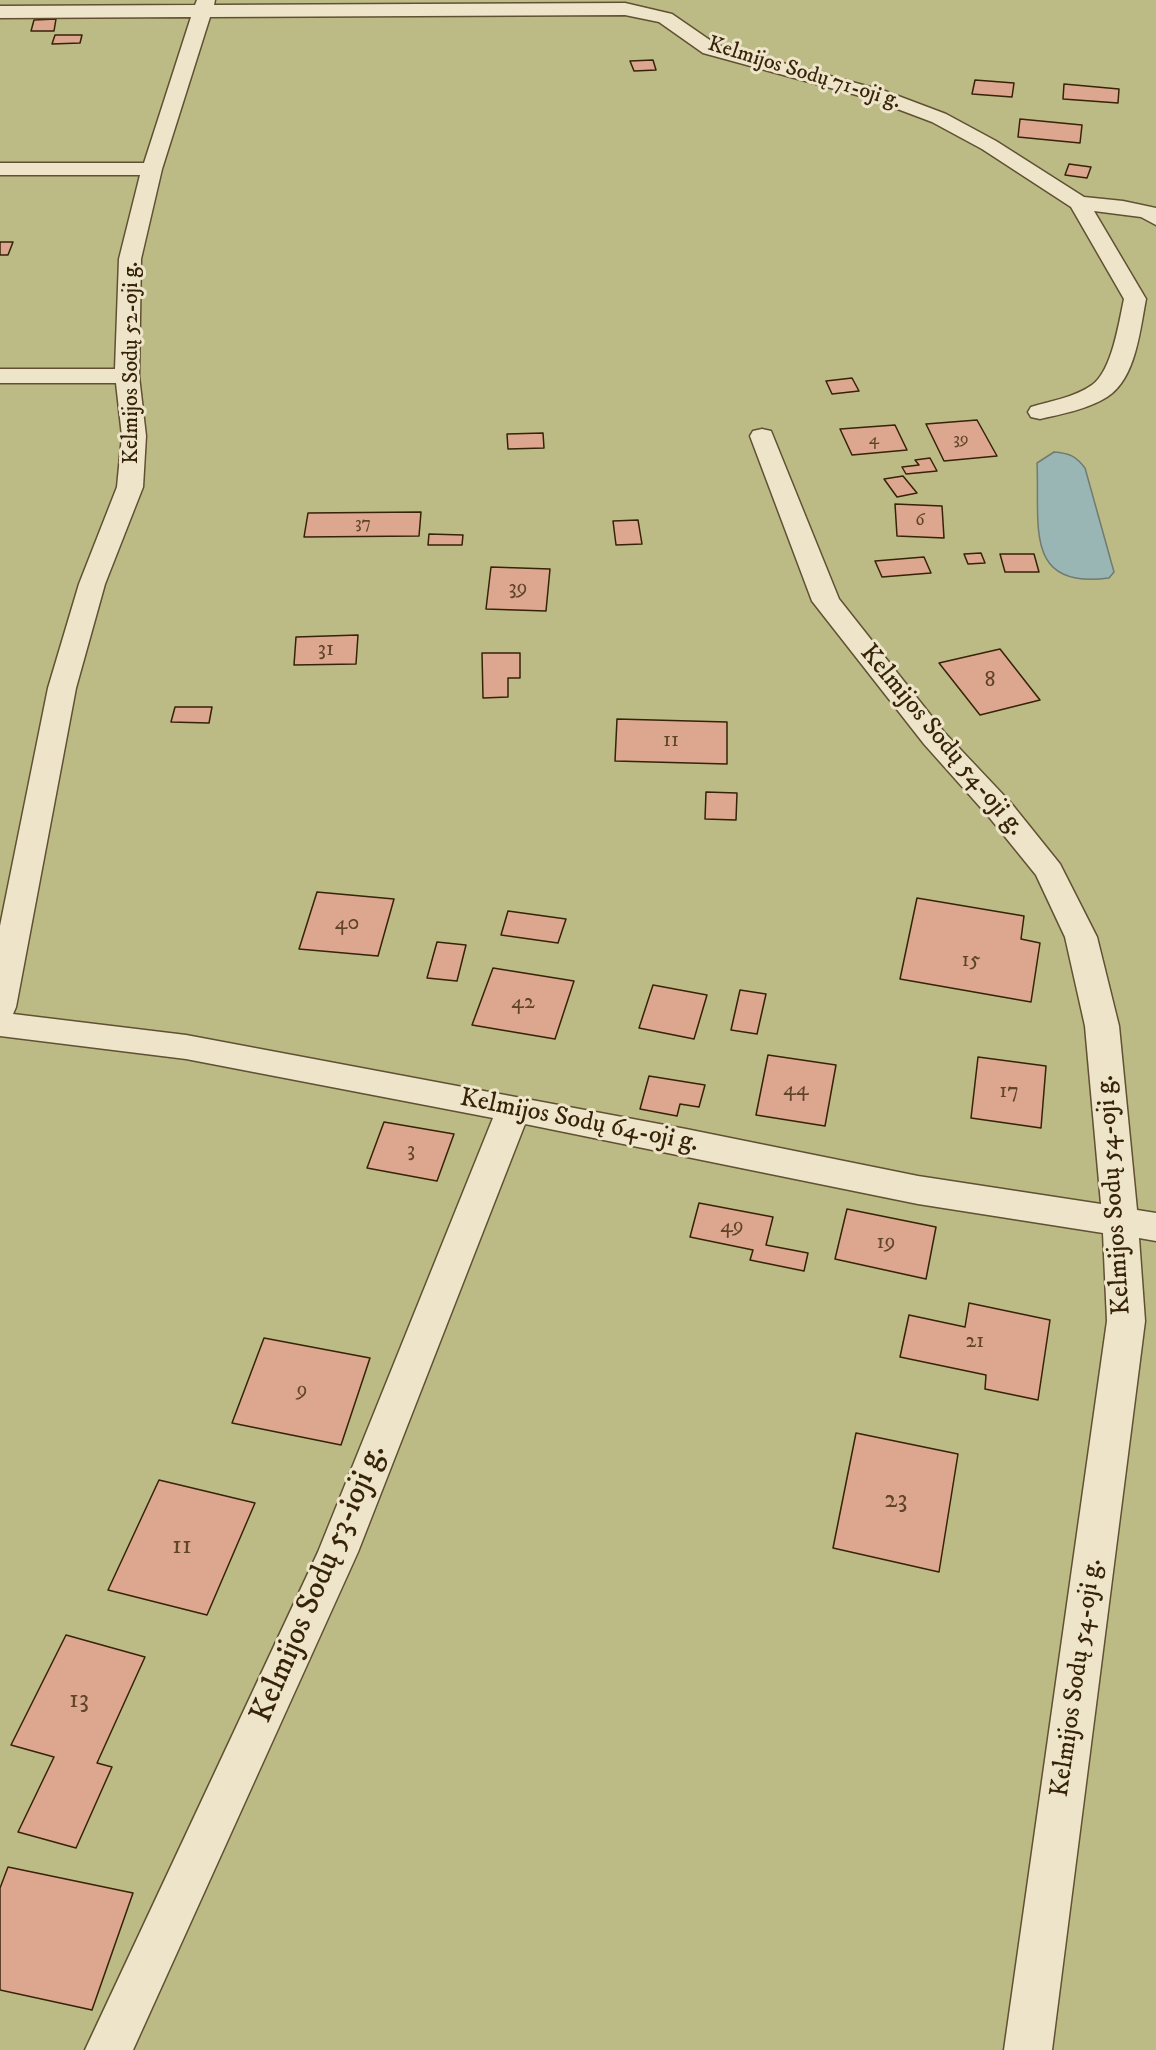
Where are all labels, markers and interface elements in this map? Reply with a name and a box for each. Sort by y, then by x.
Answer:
street label: Kelmijos Sodų 71-oji g. [704,32,904,116]
street label: Kelmijos Sodų 52-oji g. [119,262,145,464]
house number: 4 [869,429,879,451]
house number: 39 [953,429,969,451]
house number: 6 [915,510,925,532]
house number: 37 [355,513,371,535]
house number: 39 [508,576,528,602]
house number: 31 [318,637,334,663]
street label: Kelmijos Sodų 54-oji g. [852,639,1030,843]
house number: 8 [984,668,996,694]
house number: 11 [663,728,679,754]
house number: 40 [335,911,359,937]
house number: 15 [962,948,980,974]
house number: 42 [511,990,535,1016]
street label: Kelmijos Sodų 54-oji g. [1091,1074,1139,1316]
house number: 44 [783,1077,809,1103]
house number: 17 [999,1079,1019,1105]
street label: Kelmijos Sodų 64-oji g. [457,1084,701,1160]
house number: 3 [407,1138,415,1164]
house number: 49 [720,1214,744,1240]
house number: 19 [877,1230,895,1256]
house number: 21 [966,1329,984,1355]
house number: 9 [297,1378,307,1404]
street label: Kelmijos Sodų 53-ioji g. [244,1439,396,1729]
house number: 23 [884,1485,908,1517]
house number: 11 [172,1531,192,1563]
street label: Kelmijos Sodų 54-oji g. [1046,1557,1110,1799]
house number: 13 [69,1685,89,1717]

